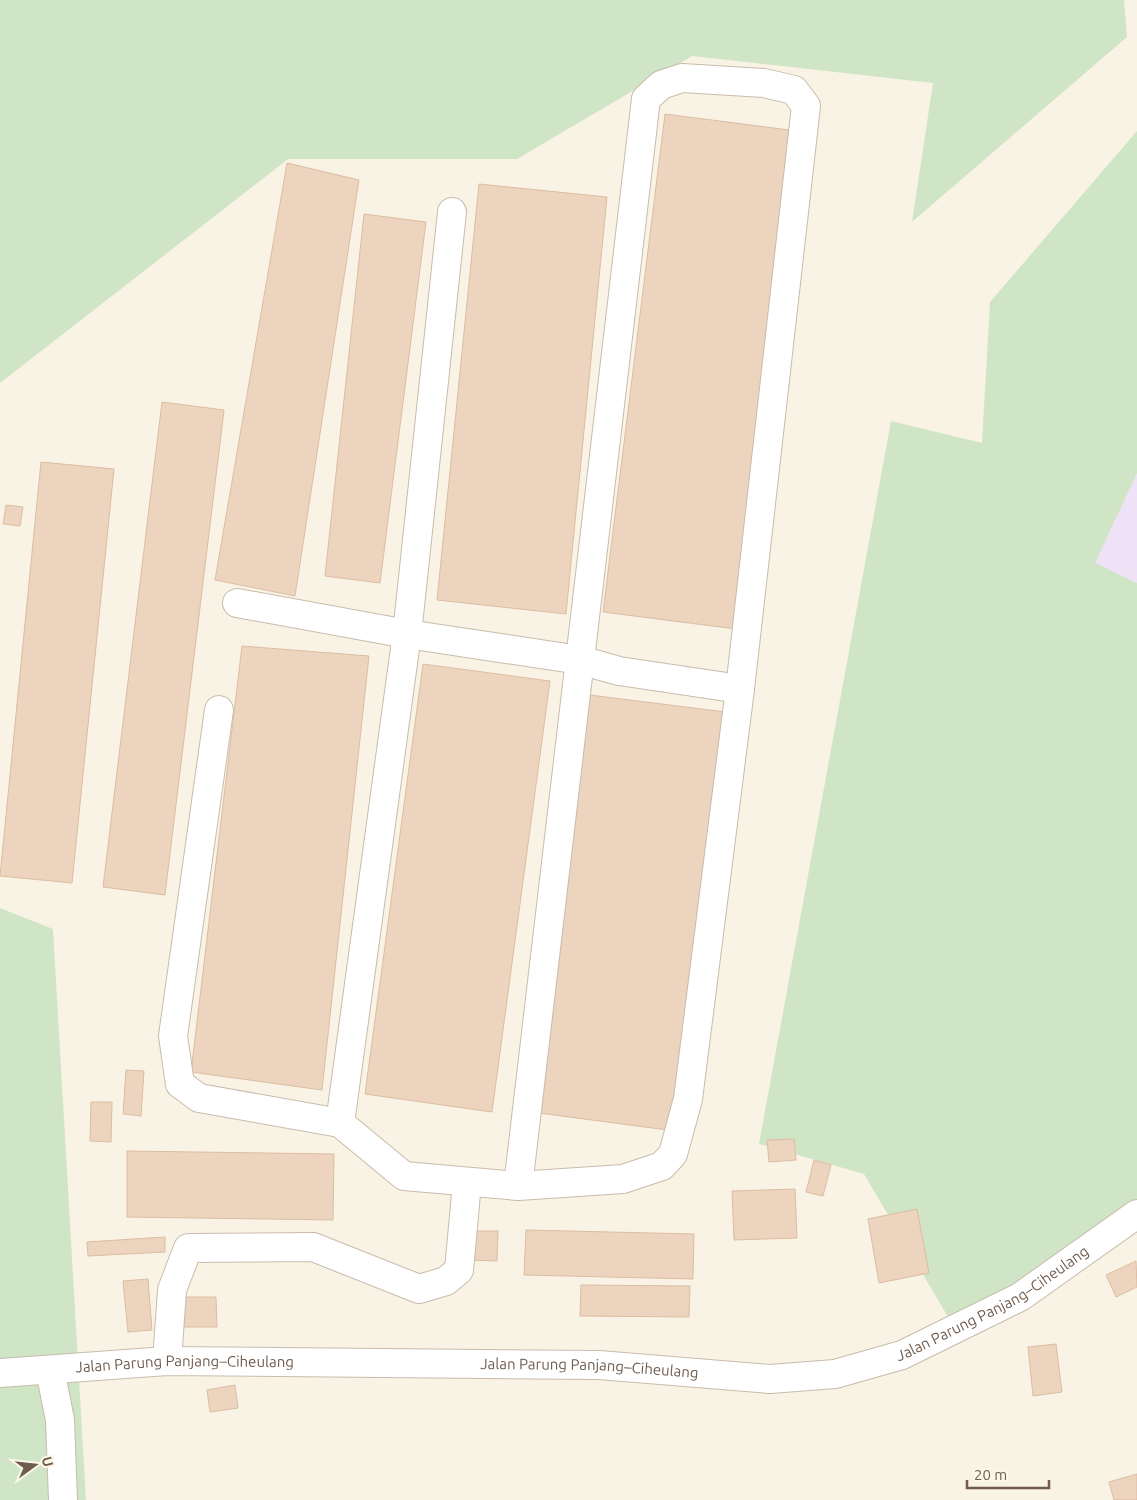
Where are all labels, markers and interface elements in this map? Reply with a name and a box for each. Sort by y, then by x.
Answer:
street label: Jalan Parung Panjang–Ciheulang [895,1242,1092,1364]
street label: Jalan Parung Panjang–Ciheulang [75,1352,294,1376]
street label: Jalan Parung Panjang–Ciheulang [480,1355,699,1381]
north arrow [10,1440,60,1490]
text: U [39,1455,57,1468]
scale bar [967,1458,1050,1490]
text: 20 m [974,1466,1007,1483]

